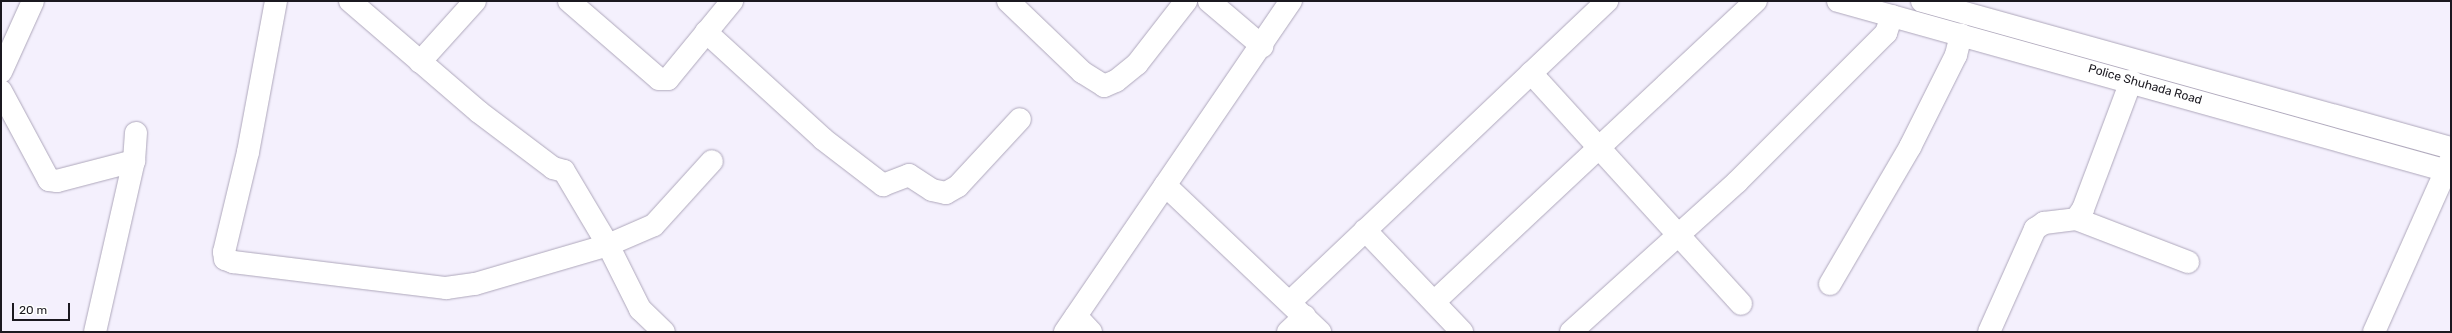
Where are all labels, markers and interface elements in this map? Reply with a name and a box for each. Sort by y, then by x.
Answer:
street label: Police Shuhada Road [2086,62,2204,108]
scale bar [14,295,72,321]
text: 20 m [19,303,47,317]

